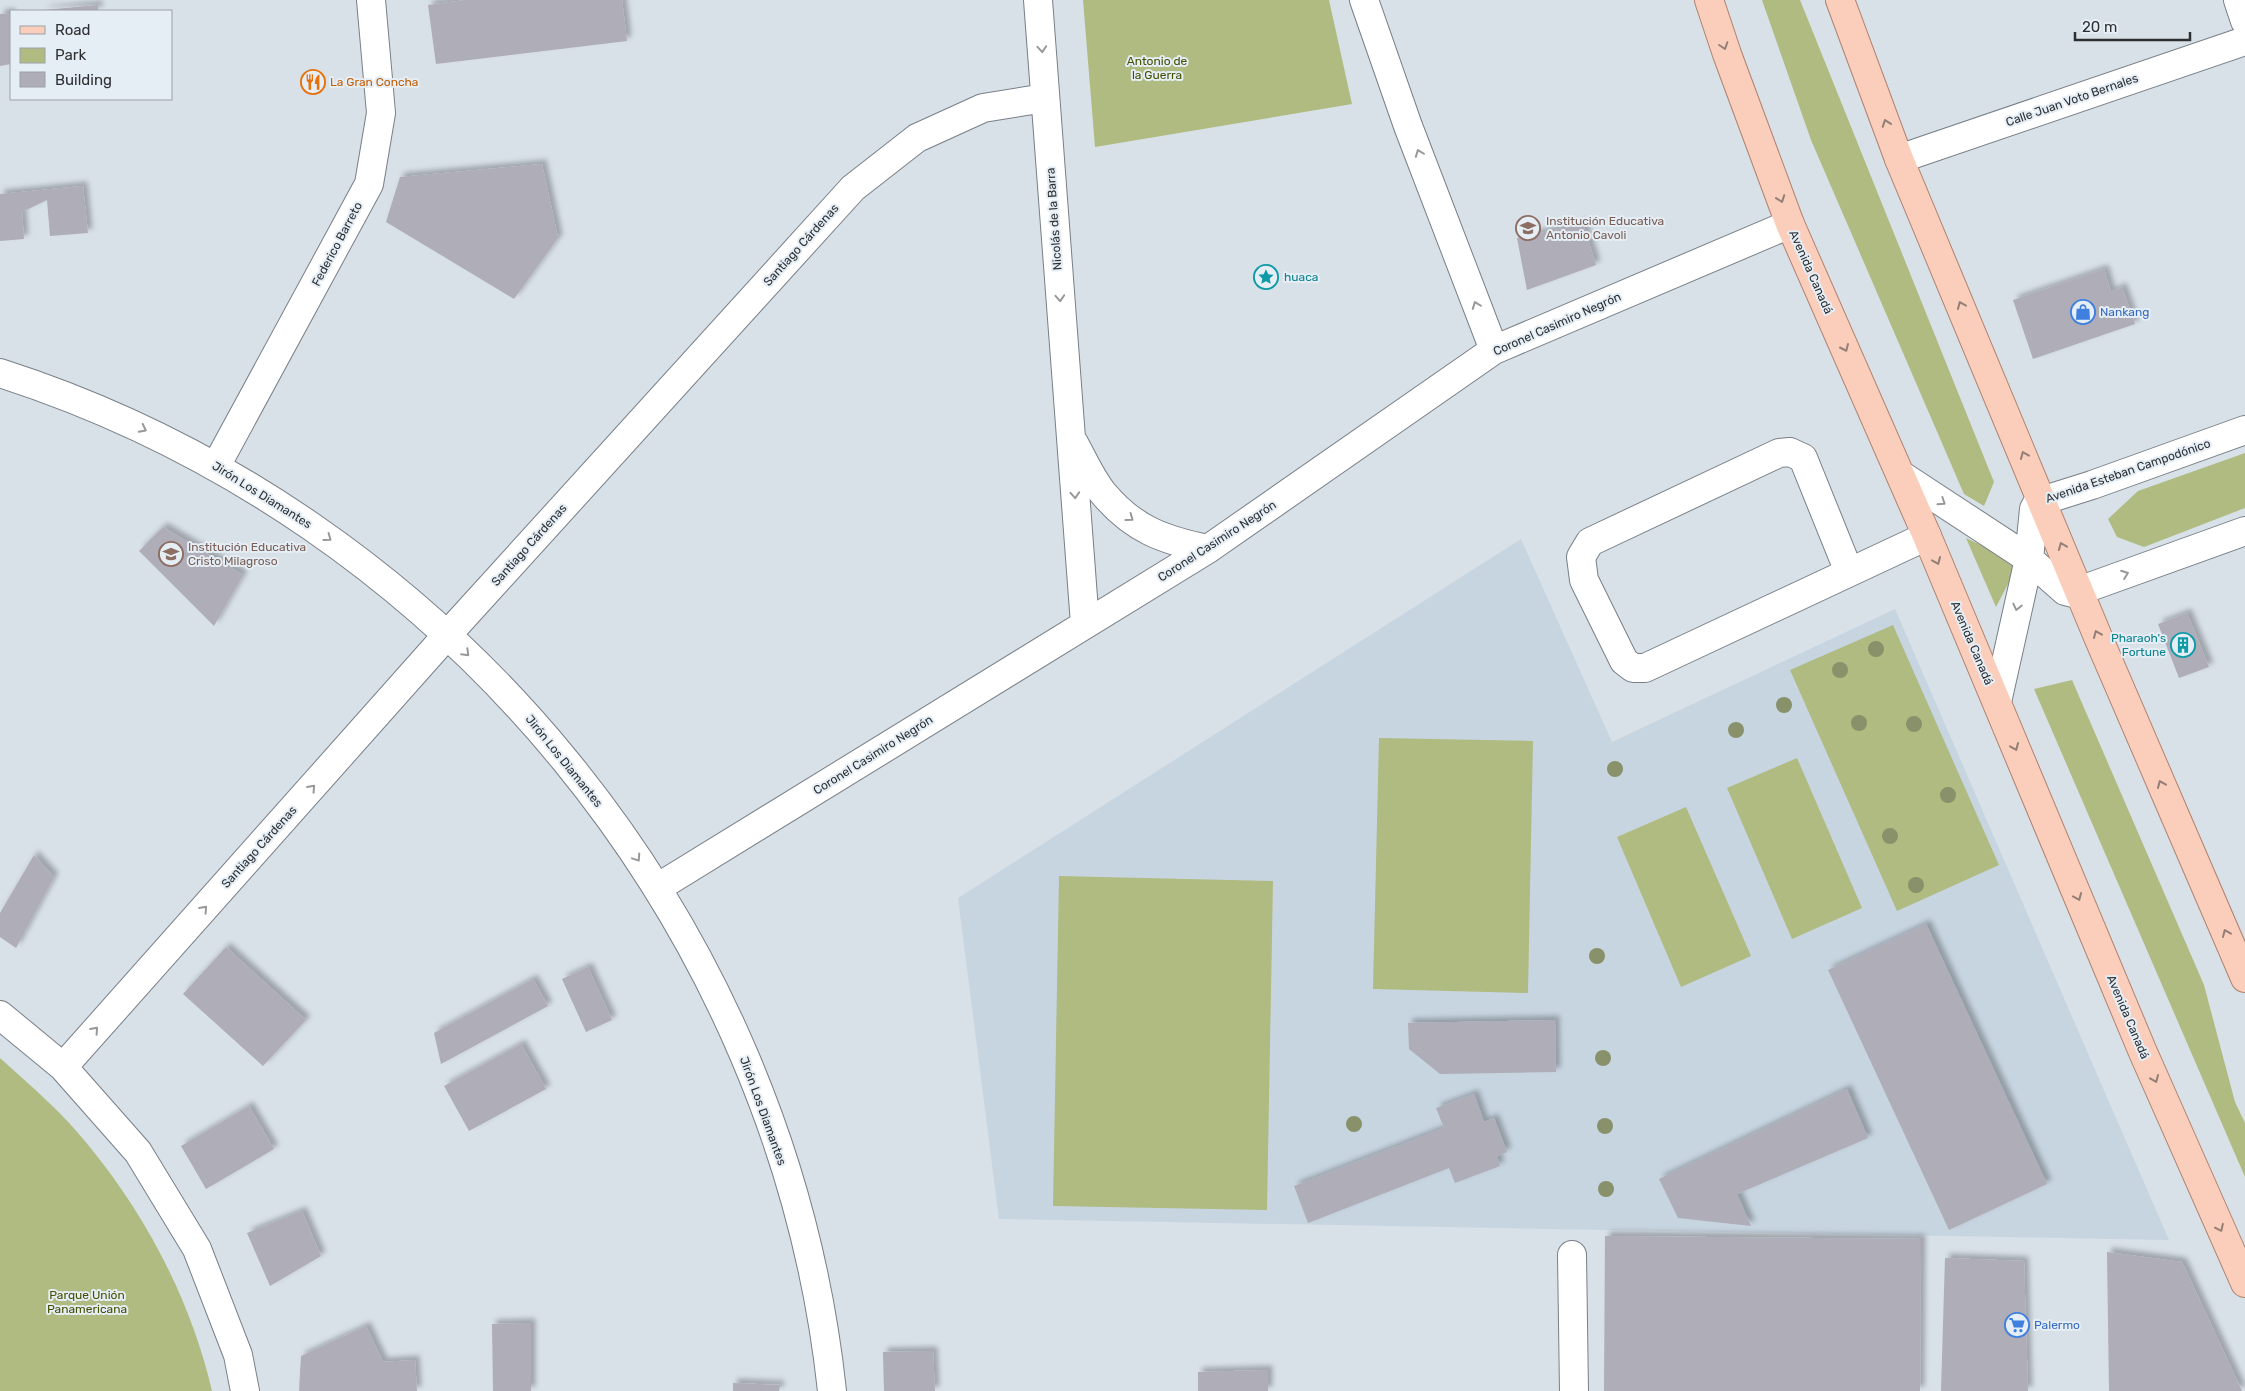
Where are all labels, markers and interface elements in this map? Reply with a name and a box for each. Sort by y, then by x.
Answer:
legend [10,10,172,100]
scale bar [2075,10,2190,42]
text: 20 m [2082,18,2117,36]
text: Road [55,21,91,39]
one-way arrow [1719,42,1729,50]
one-way arrow [1036,45,1047,53]
text: Park [55,46,86,64]
park label: Antonio de la Guerra [1127,54,1188,82]
restaurant icon: La Gran Concha [300,69,326,95]
text: Building [55,71,112,89]
street label: Calle Juan Voto Bernales [2004,71,2140,129]
place label: La Gran Concha [330,75,419,89]
one-way arrow [1882,119,1892,127]
one-way arrow [1415,149,1425,158]
street label: Nicolás de la Barra [1043,167,1065,271]
one-way arrow [1775,194,1785,203]
street label: Federico Barreto [309,199,365,288]
street label: Santiago Cárdenas [761,201,841,289]
place label: Institución Educativa Antonio Cavoli [1546,214,1664,242]
school or university icon: Institución Educativa Antonio Cavoli [1515,215,1541,241]
street label: Avenida Canadá [1786,228,1836,316]
place icon: huaca [1253,264,1279,290]
place label: huaca [1284,270,1318,284]
street label: Coronel Casimiro Negrón [1491,289,1623,359]
one-way arrow [1055,294,1066,302]
shop icon: Nankang [2070,299,2096,325]
one-way arrow [1472,301,1483,310]
one-way arrow [1956,301,1967,310]
place label: Nankang [2100,305,2149,319]
one-way arrow [1838,343,1849,352]
one-way arrow [138,423,147,433]
street label: Avenida Esteban Campodónico [2044,436,2212,506]
one-way arrow [2019,451,2030,460]
street label: Jirón Los Diamantes [210,459,314,531]
one-way arrow [1069,491,1080,499]
one-way arrow [1936,495,1945,505]
street label: Coronel Casimiro Negrón [1155,497,1279,585]
street label: Santiago Cárdenas [489,501,569,589]
one-way arrow [1124,512,1133,521]
one-way arrow [322,532,332,541]
place label: Institución Educativa Cristo Milagroso [188,540,306,568]
school or university icon: Institución Educativa Cristo Milagroso [158,541,184,567]
one-way arrow [2057,542,2068,551]
one-way arrow [1931,556,1942,565]
one-way arrow [2120,570,2129,580]
street label: Avenida Canadá [1948,599,1996,687]
one-way arrow [2012,602,2023,611]
one-way arrow [2093,630,2104,639]
place label: Pharaoh's Fortune [2111,631,2166,659]
building icon: Pharaoh's Fortune [2170,632,2196,658]
one-way arrow [461,647,470,656]
street label: Jirón Los Diamantes [523,712,605,810]
street label: Coronel Casimiro Negrón [811,712,935,798]
one-way arrow [2009,742,2020,751]
one-way arrow [2157,780,2167,788]
one-way arrow [306,784,315,793]
street label: Santiago Cárdenas [219,803,299,891]
one-way arrow [631,852,640,862]
one-way arrow [2072,892,2082,901]
one-way arrow [198,906,206,915]
one-way arrow [2221,929,2232,938]
street label: Avenida Canadá [2104,973,2152,1061]
one-way arrow [90,1027,99,1036]
street label: Jirón Los Diamantes [737,1055,789,1167]
one-way arrow [2148,1074,2159,1083]
one-way arrow [2214,1223,2224,1232]
park label: Parque Unión Panamericana [47,1288,127,1316]
supermarket icon: Palermo [2004,1312,2030,1338]
place label: Palermo [2034,1318,2080,1332]

